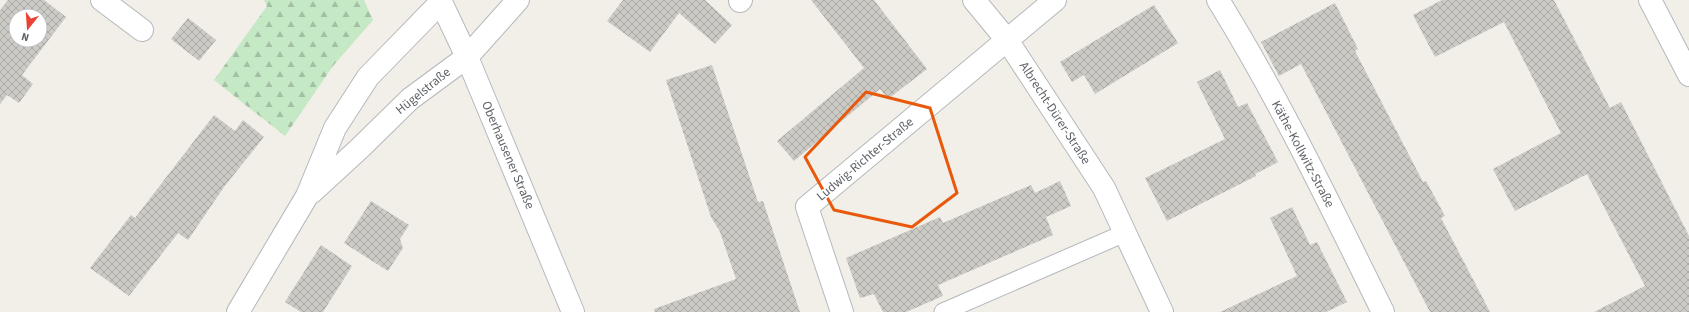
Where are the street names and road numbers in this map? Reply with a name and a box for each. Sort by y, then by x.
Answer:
street label: Albrecht-Dürer-Straße [1015,58,1095,168]
street label: Hügelstraße [392,63,454,119]
street label: Käthe-Kollwitz-Straße [1267,97,1339,211]
street label: Oberhausener Straße [477,98,539,212]
street label: Ludwig-Richter-Straße [813,113,917,205]

